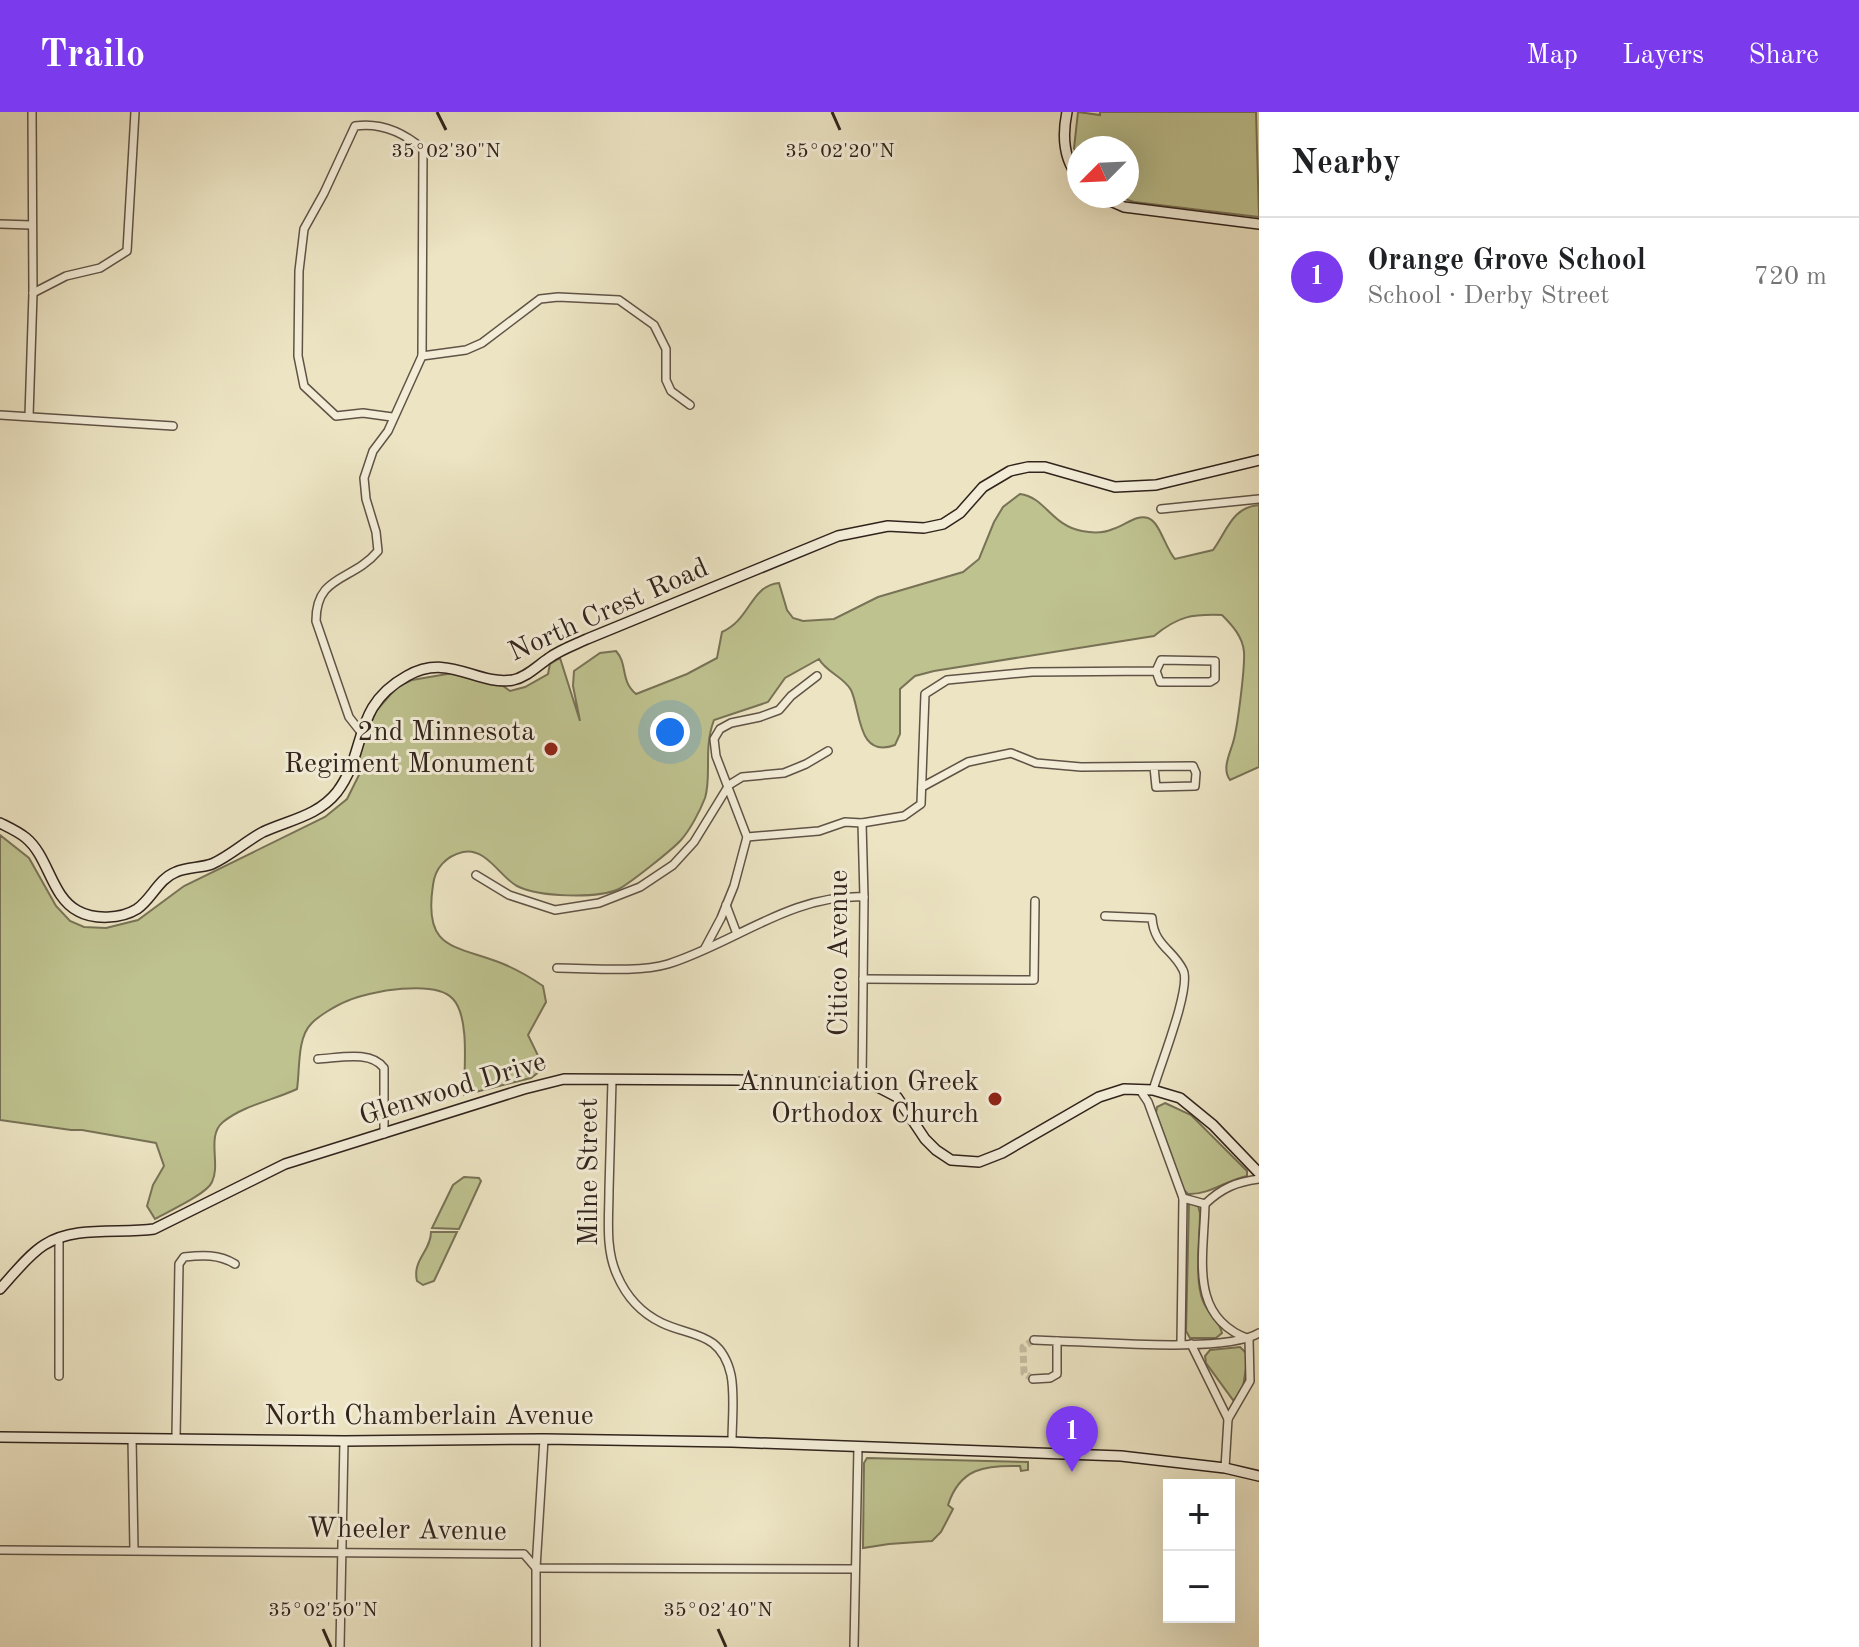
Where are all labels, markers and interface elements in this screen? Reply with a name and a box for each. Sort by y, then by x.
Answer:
text: Trailo [40,37,145,75]
text: Map [1526,42,1578,70]
text: Layers [1622,42,1704,70]
text: Share [1748,42,1819,70]
north arrow [1067,136,1139,208]
text: 35°02'30"N [391,142,501,162]
text: 35°02'20"N [785,142,895,162]
text: Nearby [1291,147,1401,181]
text: Orange Grove School [1367,246,1646,276]
text: 1 [1309,264,1325,290]
text: 720 m [1754,264,1827,290]
text: School · Derby Street [1367,283,1609,309]
street label: North Crest Road [505,554,713,668]
your location [650,712,690,752]
place label: 2nd Minnesota Regiment Monument [284,719,535,779]
marker: 2nd Minnesota Regiment Monument [542,740,560,758]
street label: Citico Avenue [826,870,854,1036]
street label: Glenwood Drive [356,1048,550,1132]
place label: Annunciation Greek Orthodox Church [738,1069,979,1129]
marker: Annunciation Greek Orthodox Church [986,1090,1004,1108]
street label: Milne Street [576,1098,604,1246]
street label: North Chamberlain Avenue [264,1403,594,1431]
pin: 1 [1046,1406,1098,1472]
map controls [1163,1479,1235,1623]
button: + [1163,1479,1235,1551]
street label: Wheeler Avenue [307,1515,507,1547]
button: − [1163,1551,1235,1623]
text: 35°02'50"N [268,1601,378,1621]
text: 35°02'40"N [663,1601,773,1621]

